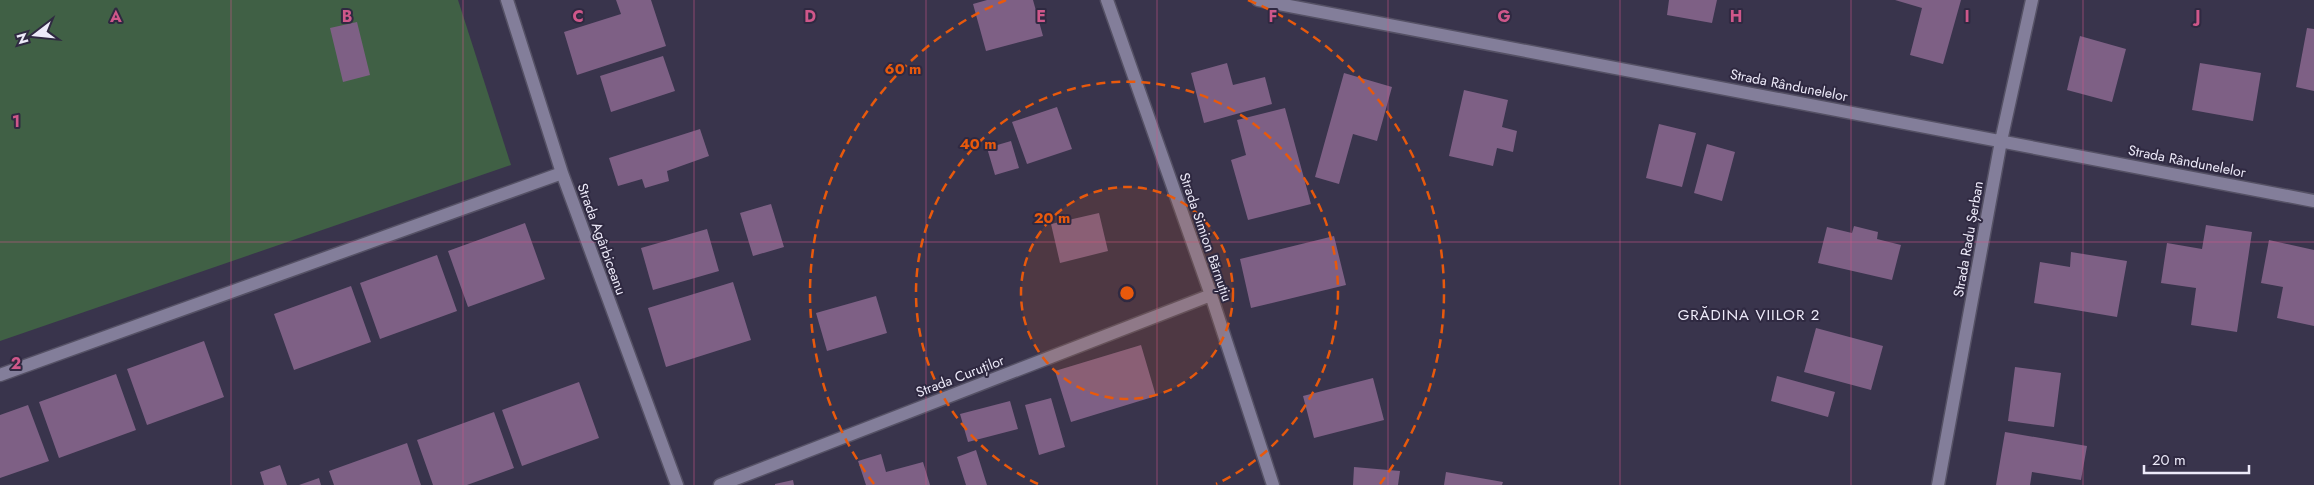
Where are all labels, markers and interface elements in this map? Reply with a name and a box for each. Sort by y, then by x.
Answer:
text: A [109,5,122,28]
text: B [342,5,352,28]
text: C [572,5,584,28]
text: D [804,5,816,28]
text: E [1036,5,1046,28]
text: F [1269,5,1277,28]
text: G [1497,5,1511,28]
text: H [1730,5,1742,28]
text: I [1964,5,1970,28]
text: J [2192,5,2201,28]
north arrow [10,10,60,60]
text: N [11,30,34,47]
text: 60 m [885,58,921,80]
street label: Strada Rândunelelor [1728,64,1850,106]
text: 1 [12,110,20,133]
text: 40 m [959,133,997,155]
street label: Strada Rândunelelor [2126,140,2248,182]
street label: Strada Simion Bărnuțiu [1174,170,1237,304]
street label: Strada Radu Șerban [1948,179,1989,299]
street label: Strada Agârbiceanu [573,180,631,298]
text: 20 m [1034,207,1070,229]
centre of rings [1118,284,1136,302]
district label: GRĂDINA VIILOR 2 [1678,304,1820,326]
street label: Strada Curuților [913,350,1008,403]
text: 2 [11,352,21,375]
scale bar [2144,442,2249,474]
text: 20 m [2152,449,2186,471]

